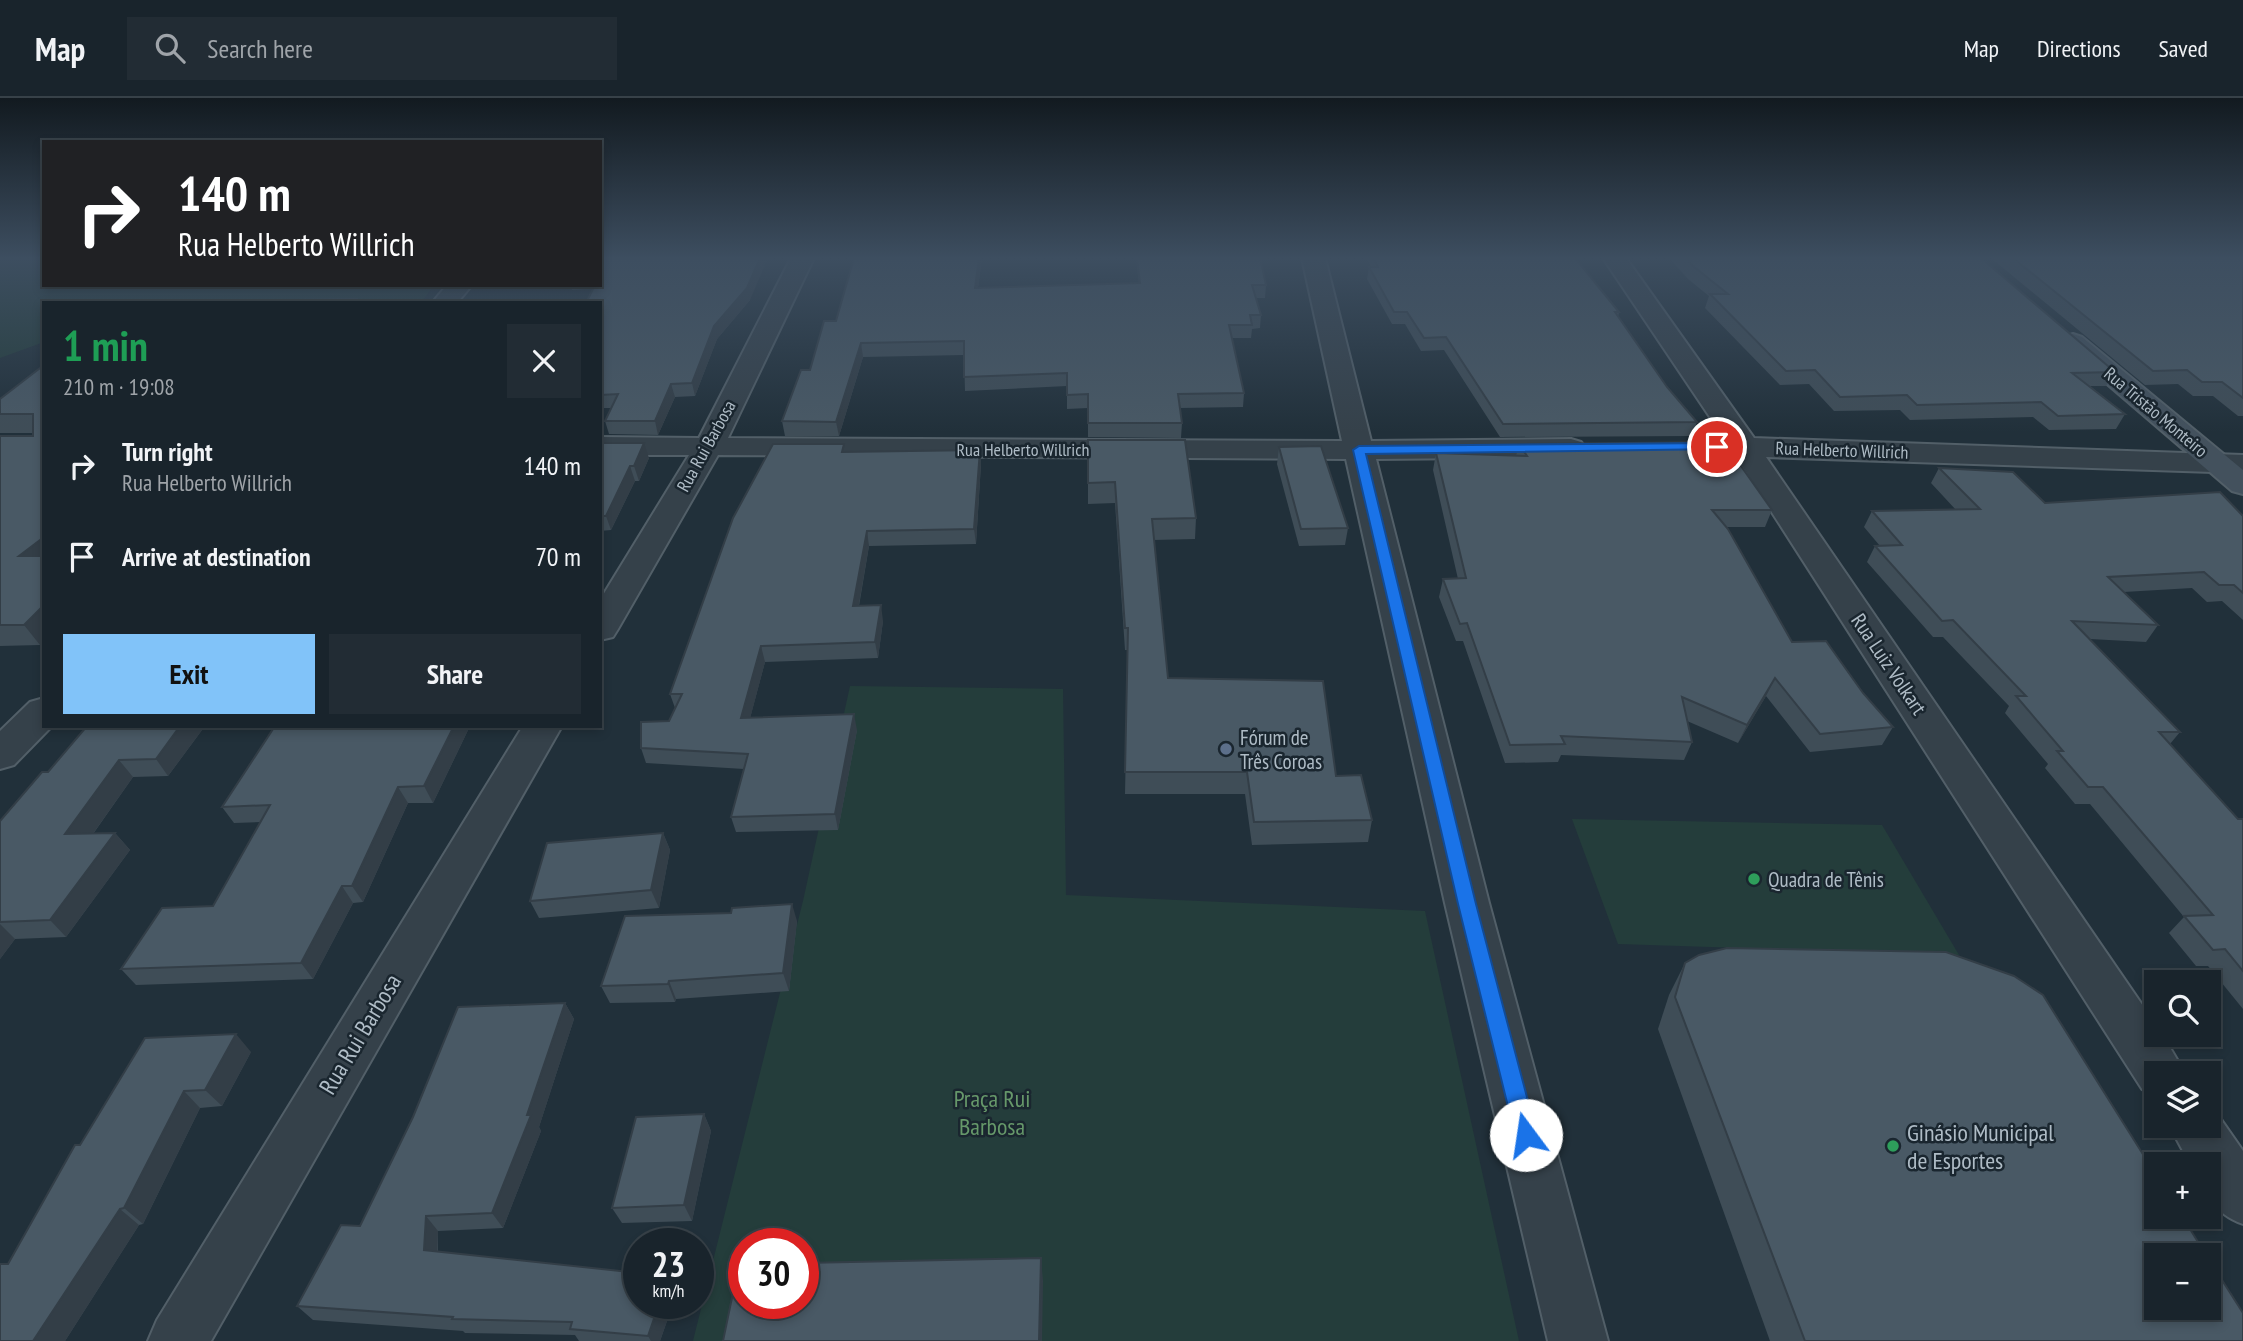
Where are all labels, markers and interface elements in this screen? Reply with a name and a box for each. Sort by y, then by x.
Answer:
search box [127,17,617,80]
text: Map [35,27,85,70]
icon: search [151,29,189,67]
text: Search here [207,32,313,65]
text: Map [1964,33,1999,64]
text: Directions [2037,33,2121,64]
text: Saved [2159,33,2208,64]
text: 140 m [178,161,291,225]
icon: right [63,168,154,259]
text: Rua Helberto Willrich [178,223,414,265]
text: 1 min [63,318,148,373]
button: close [507,324,581,398]
street label: Rua Tristão Monteiro [2100,362,2213,462]
text: 210 m · 19:08 [63,372,175,401]
street label: Rua Rui Barbosa [671,396,741,496]
pin [1687,417,1747,477]
icon: arrive [1698,428,1736,466]
text: Turn right [122,435,213,468]
street label: Rua Helberto Willrich [1775,436,1909,464]
street label: Rua Helberto Willrich [956,438,1090,461]
icon: right [63,447,101,485]
text: 140 m [523,449,581,482]
text: Rua Helberto Willrich [122,468,292,497]
icon: arrive [63,538,101,576]
text: Arrive at destination [122,540,311,573]
text: 70 m [535,540,581,573]
street label: Rua Luiz Volkart [1845,608,1933,720]
button: Exit [63,634,315,714]
button: Share [329,634,581,714]
place label: Fórum de Três Coroas [1240,724,1322,775]
marker: Fórum de Três Coroas [1218,741,1234,757]
place label: Quadra de Tênis [1768,866,1884,893]
marker: Quadra de Tênis [1746,871,1762,887]
street label: Rua Rui Barbosa [312,968,408,1100]
map controls [2144,970,2221,1320]
button: search [2144,970,2221,1047]
button: layers [2144,1061,2221,1138]
park label: Praça Rui Barbosa [954,1083,1030,1142]
position arrow [1489,1098,1563,1172]
place label: Ginásio Municipal de Esportes [1907,1117,2054,1176]
marker: Ginásio Municipal de Esportes [1885,1138,1901,1154]
button: + [2144,1152,2221,1229]
speed limit sign: 30 [728,1228,819,1319]
text: 23 [652,1241,685,1287]
button: − [2144,1243,2221,1320]
text: km/h [653,1279,684,1302]

